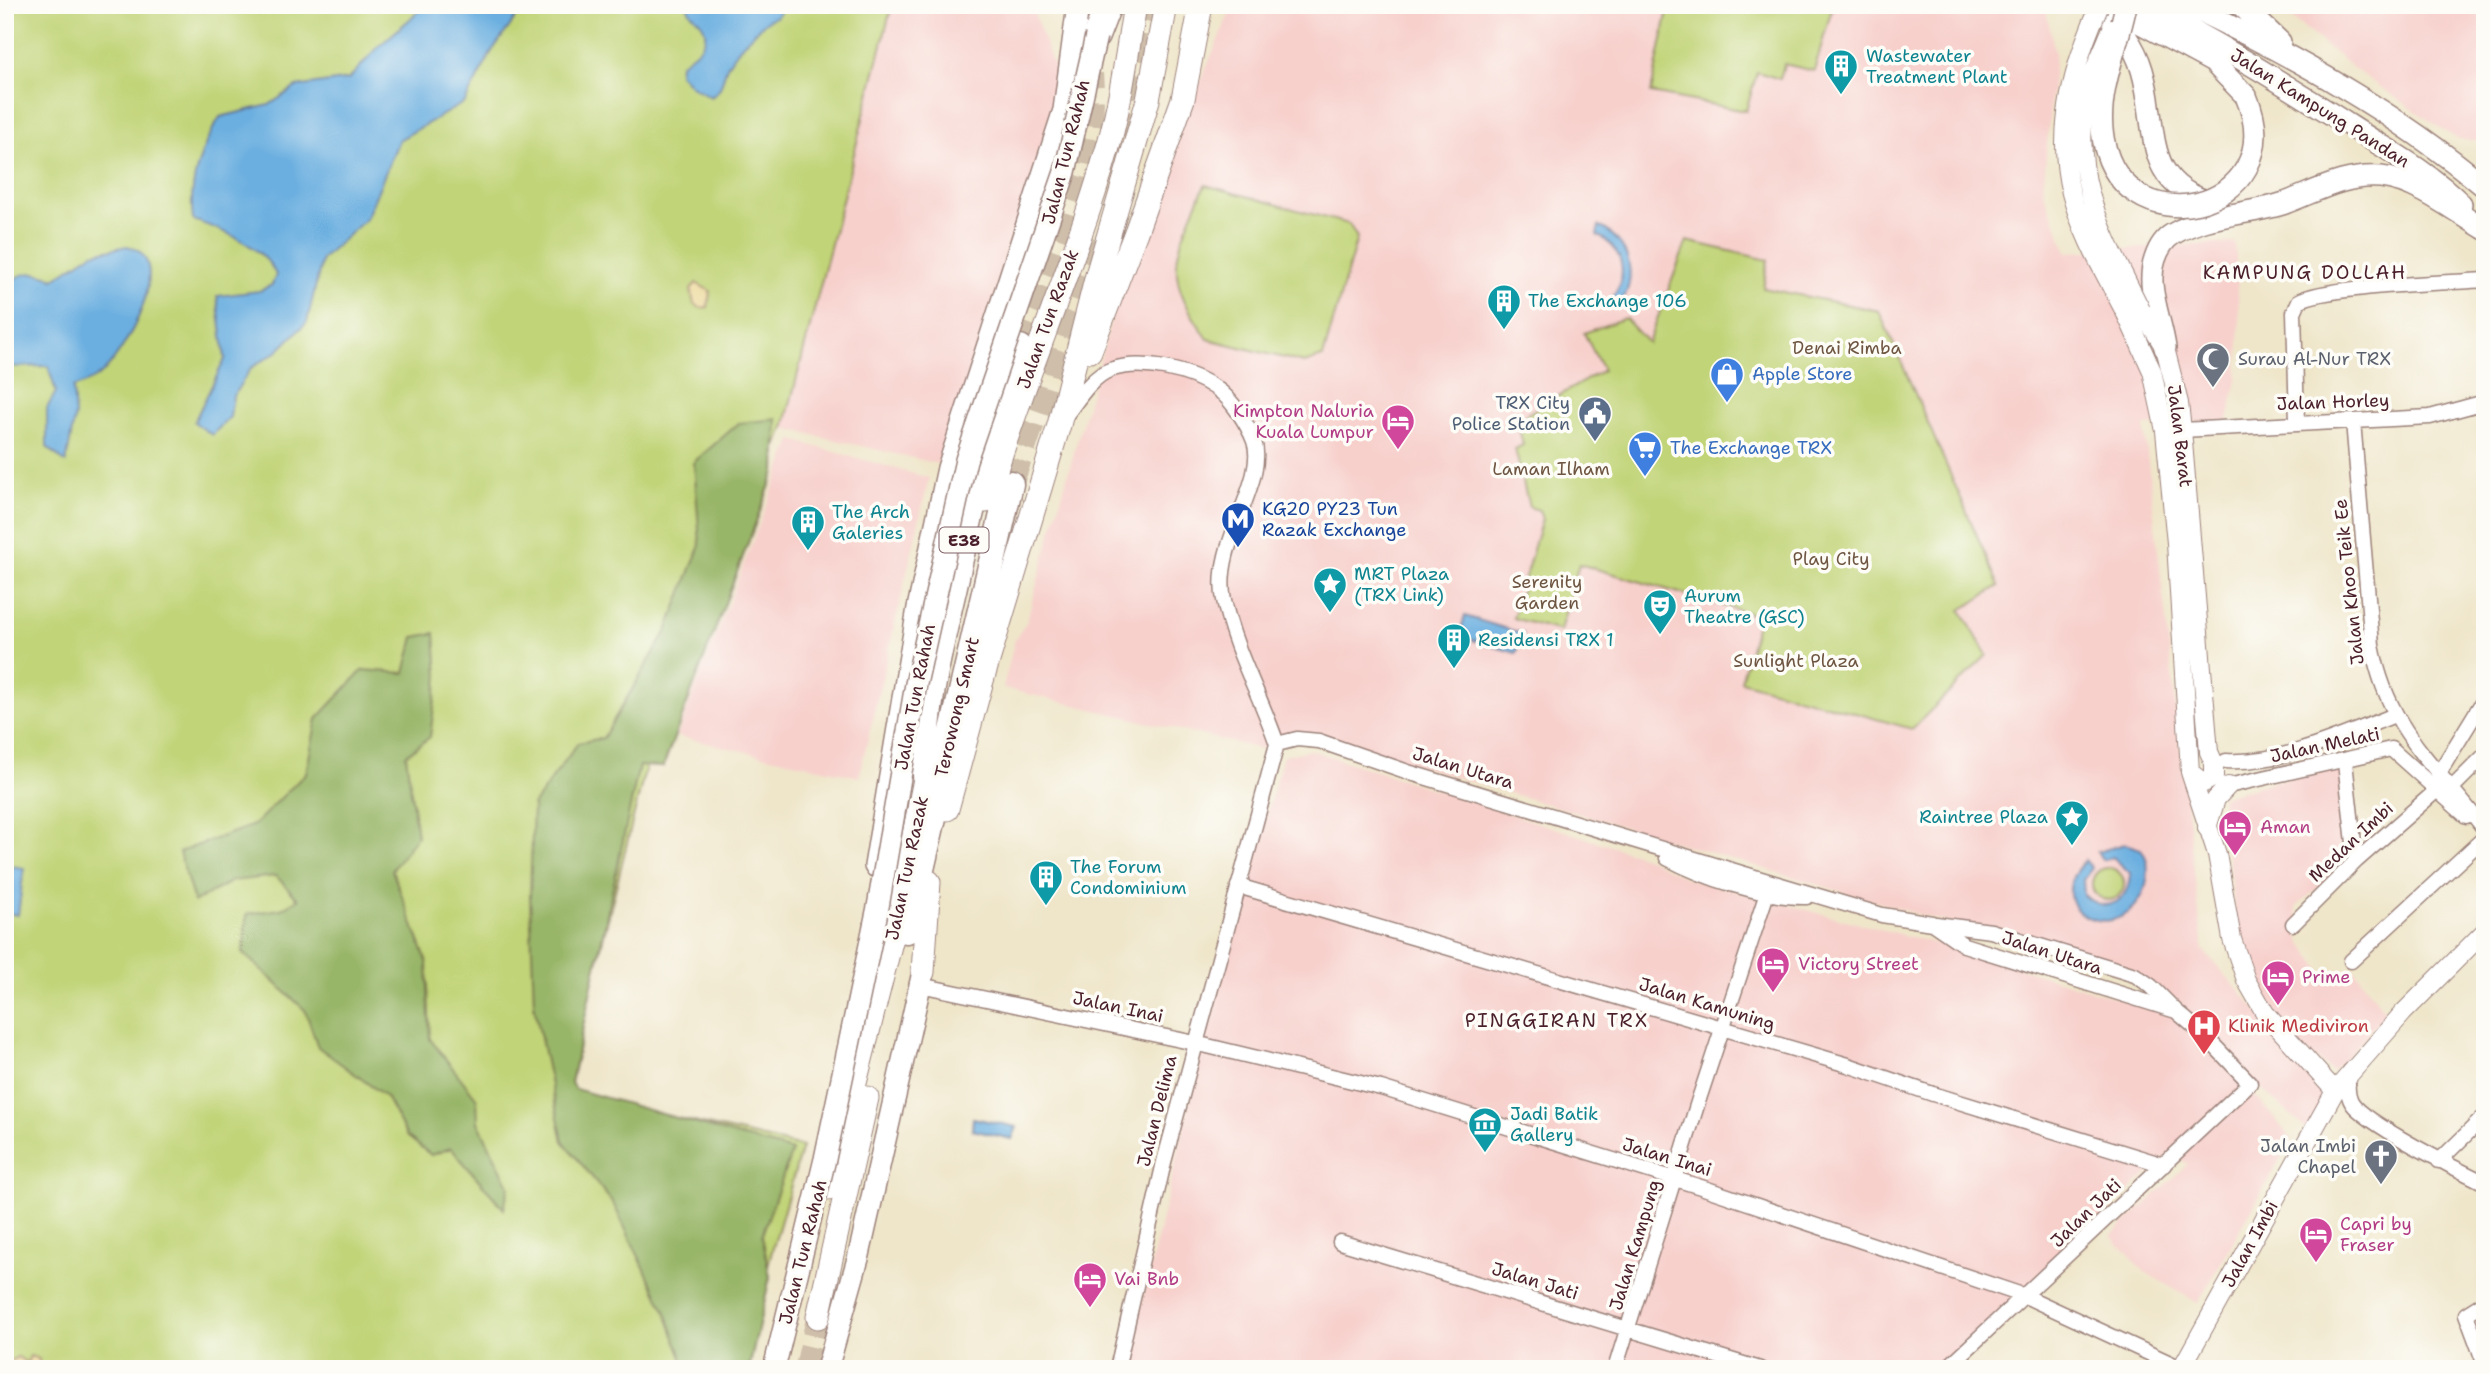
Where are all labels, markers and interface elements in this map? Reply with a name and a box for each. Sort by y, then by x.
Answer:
street label: Jalan Kampung Pandan [2226,43,2414,173]
place label: Wastewater Treatment Plant [1866,44,2008,89]
building icon: Wastewater Treatment Plant [1822,47,1860,96]
street label: Jalan Tun Rahah [1036,77,1096,227]
street label: Jalan Tun Razak [1012,246,1084,392]
district label: KAMPUNG DOLLAH [2203,260,2407,285]
building icon: The Exchange 106 [1485,282,1523,331]
place label: The Exchange 106 [1528,289,1687,313]
park label: Denai Rimba [1792,336,1902,360]
mosque icon: Surau Al-Nur TRX [2194,340,2232,389]
place label: Surau Al-Nur TRX [2238,347,2391,371]
shop icon: Apple Store [1708,355,1746,404]
place label: Apple Store [1752,362,1852,386]
street label: Jalan Barat [2162,383,2198,489]
street label: Jalan Horley [2276,388,2390,416]
place label: TRX City Police Station [1452,391,1570,436]
public building icon: TRX City Police Station [1576,394,1614,443]
place label: Kimpton Naluria Kuala Lumpur [1233,399,1374,444]
hotel icon: Kimpton Naluria Kuala Lumpur [1379,402,1417,451]
supermarket icon: The Exchange TRX [1626,429,1664,478]
place label: The Exchange TRX [1670,436,1832,460]
park label: Laman Ilham [1492,457,1610,481]
place label: KG20 PY23 Tun Razak Exchange [1262,497,1406,542]
street label: Jalan Khoo Teik Ee [2328,498,2370,666]
place label: The Arch Galeries [832,500,910,545]
metro station icon: KG20 PY23 Tun Razak Exchange [1219,500,1257,549]
building icon: The Arch Galeries [789,503,827,552]
road number: E38 [940,527,988,552]
park label: Play City [1793,547,1870,571]
place label: MRT Plaza (TRX Link) [1354,562,1449,607]
place icon: MRT Plaza (TRX Link) [1311,565,1349,614]
park label: Serenity Garden [1512,570,1582,615]
place label: Aurum Theatre (GSC) [1684,584,1805,629]
theatre icon: Aurum Theatre (GSC) [1641,587,1679,636]
building icon: Residensi TRX 1 [1435,621,1473,670]
street label: Jalan Tun Rahah [889,622,941,772]
place label: Residensi TRX 1 [1478,628,1614,652]
street label: Terowong Smart [929,634,985,780]
park label: Sunlight Plaza [1733,649,1859,673]
street label: Jalan Melati [2268,722,2382,768]
street label: Jalan Utara [1410,741,1516,795]
street label: Jalan Tun Razak [880,794,934,942]
street label: Medan Imbi [2304,797,2398,887]
place icon: Raintree Plaza [2053,798,2091,847]
place label: Raintree Plaza [1919,805,2048,829]
hotel icon: Aman [2216,808,2254,857]
place label: Aman [2260,815,2311,839]
place label: The Forum Condominium [1070,855,1186,900]
building icon: The Forum Condominium [1027,858,1065,907]
street label: Jalan Utara [1999,925,2105,981]
hotel icon: Victory Street [1754,945,1792,994]
place label: Victory Street [1798,952,1919,976]
hotel icon: Prime [2259,958,2297,1007]
place label: Prime [2302,965,2351,989]
street label: Jalan Kamuning [1636,972,1778,1036]
street label: Jalan Inai [1070,986,1166,1028]
hospital icon: Klinik Mediviron [2185,1007,2223,1056]
district label: PINGGIRAN TRX [1465,1008,1649,1033]
place label: Klinik Mediviron [2228,1014,2369,1038]
street label: Jalan Delima [1132,1053,1182,1169]
place label: Jadi Batik Gallery [1510,1102,1598,1147]
museum icon: Jadi Batik Gallery [1466,1105,1504,1154]
street label: Jalan Inai [1619,1132,1715,1182]
place label: Jalan Imbi Chapel [2260,1134,2357,1179]
church icon: Jalan Imbi Chapel [2362,1137,2400,1186]
street label: Jalan Jati [2045,1173,2127,1253]
street label: Jalan Tun Rahah [773,1177,833,1327]
street label: Jalan Kampung [1604,1177,1666,1313]
street label: Jalan Imbi [2216,1196,2284,1292]
place label: Capri by Fraser [2340,1212,2412,1257]
hotel icon: Capri by Fraser [2297,1215,2335,1264]
street label: Jalan Jati [1489,1256,1581,1306]
hotel icon: Vai Bnb [1071,1260,1109,1309]
place label: Vai Bnb [1114,1267,1179,1291]

